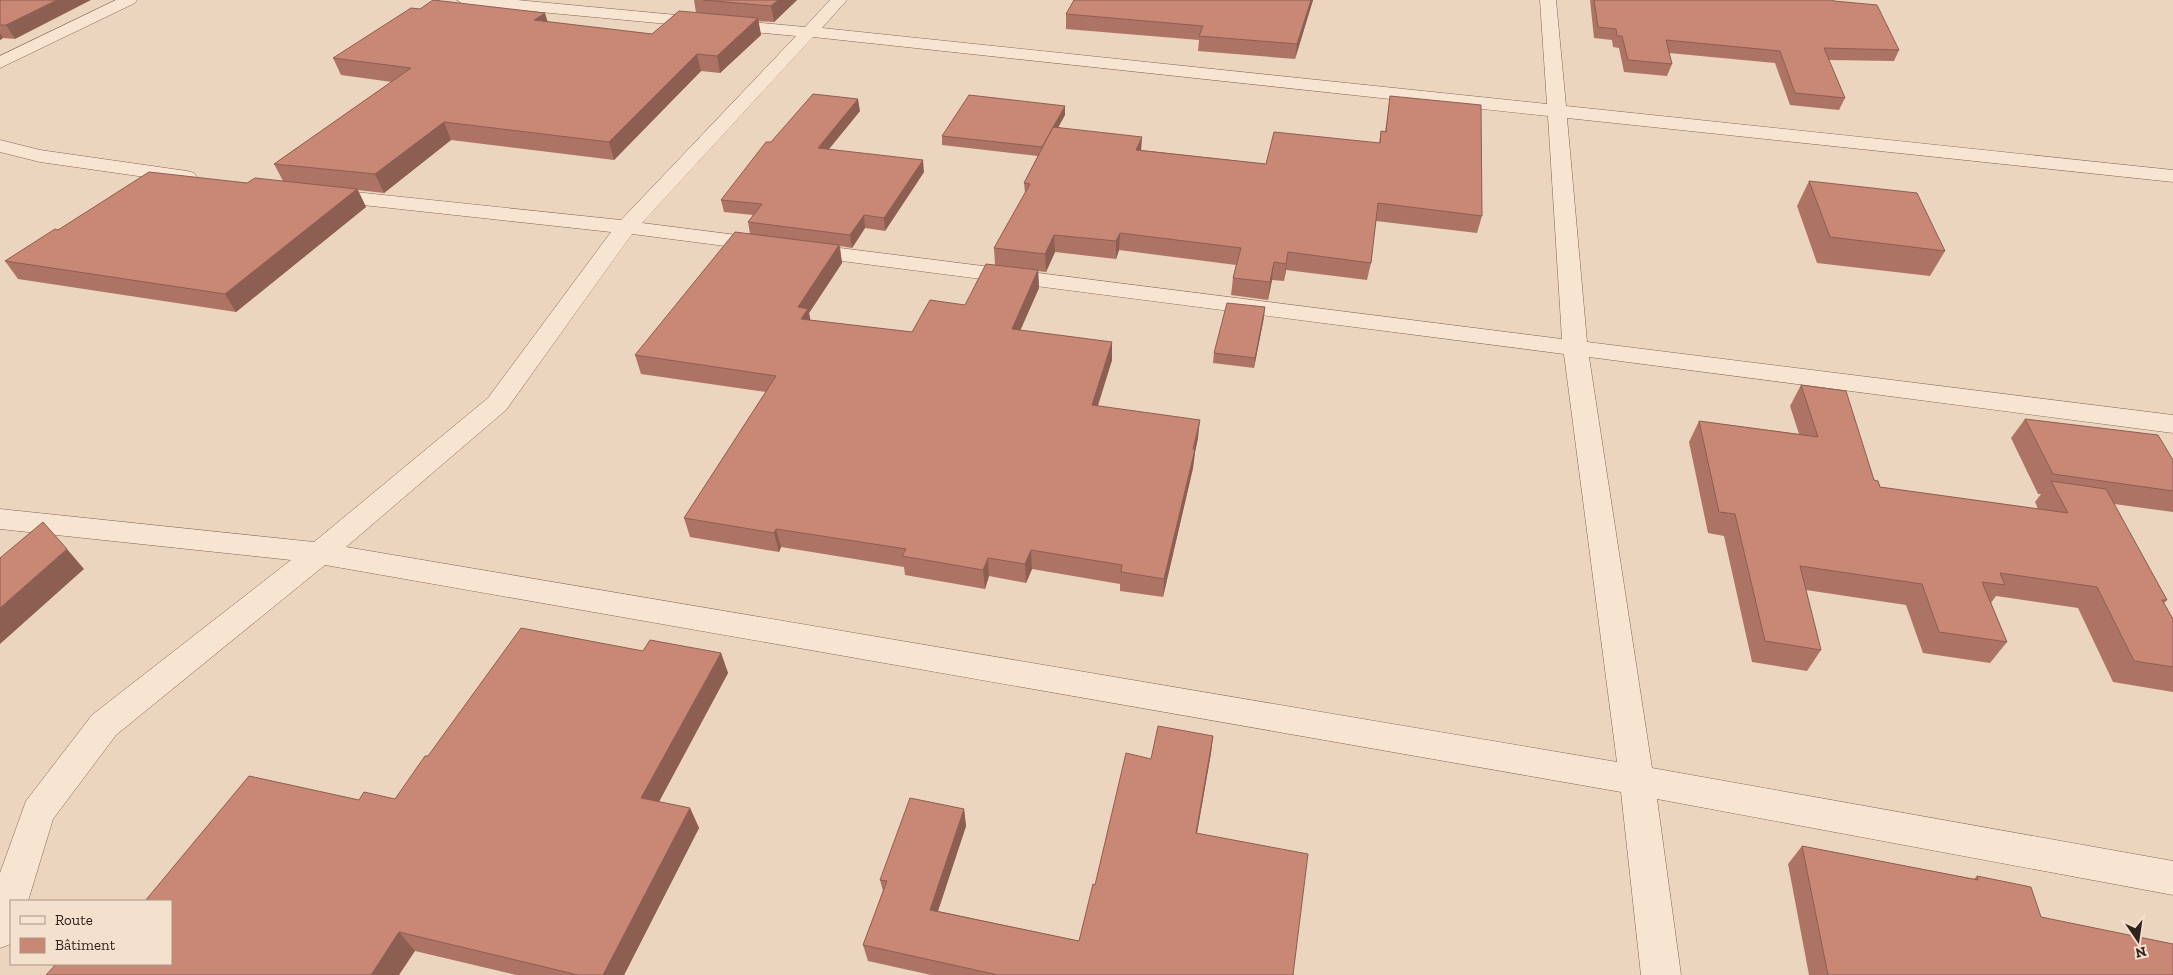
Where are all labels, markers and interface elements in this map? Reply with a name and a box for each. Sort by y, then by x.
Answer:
legend [10,900,172,965]
text: Route [55,911,93,929]
north arrow [2113,915,2163,965]
text: Bâtiment [55,936,116,954]
text: N [2133,943,2148,962]

